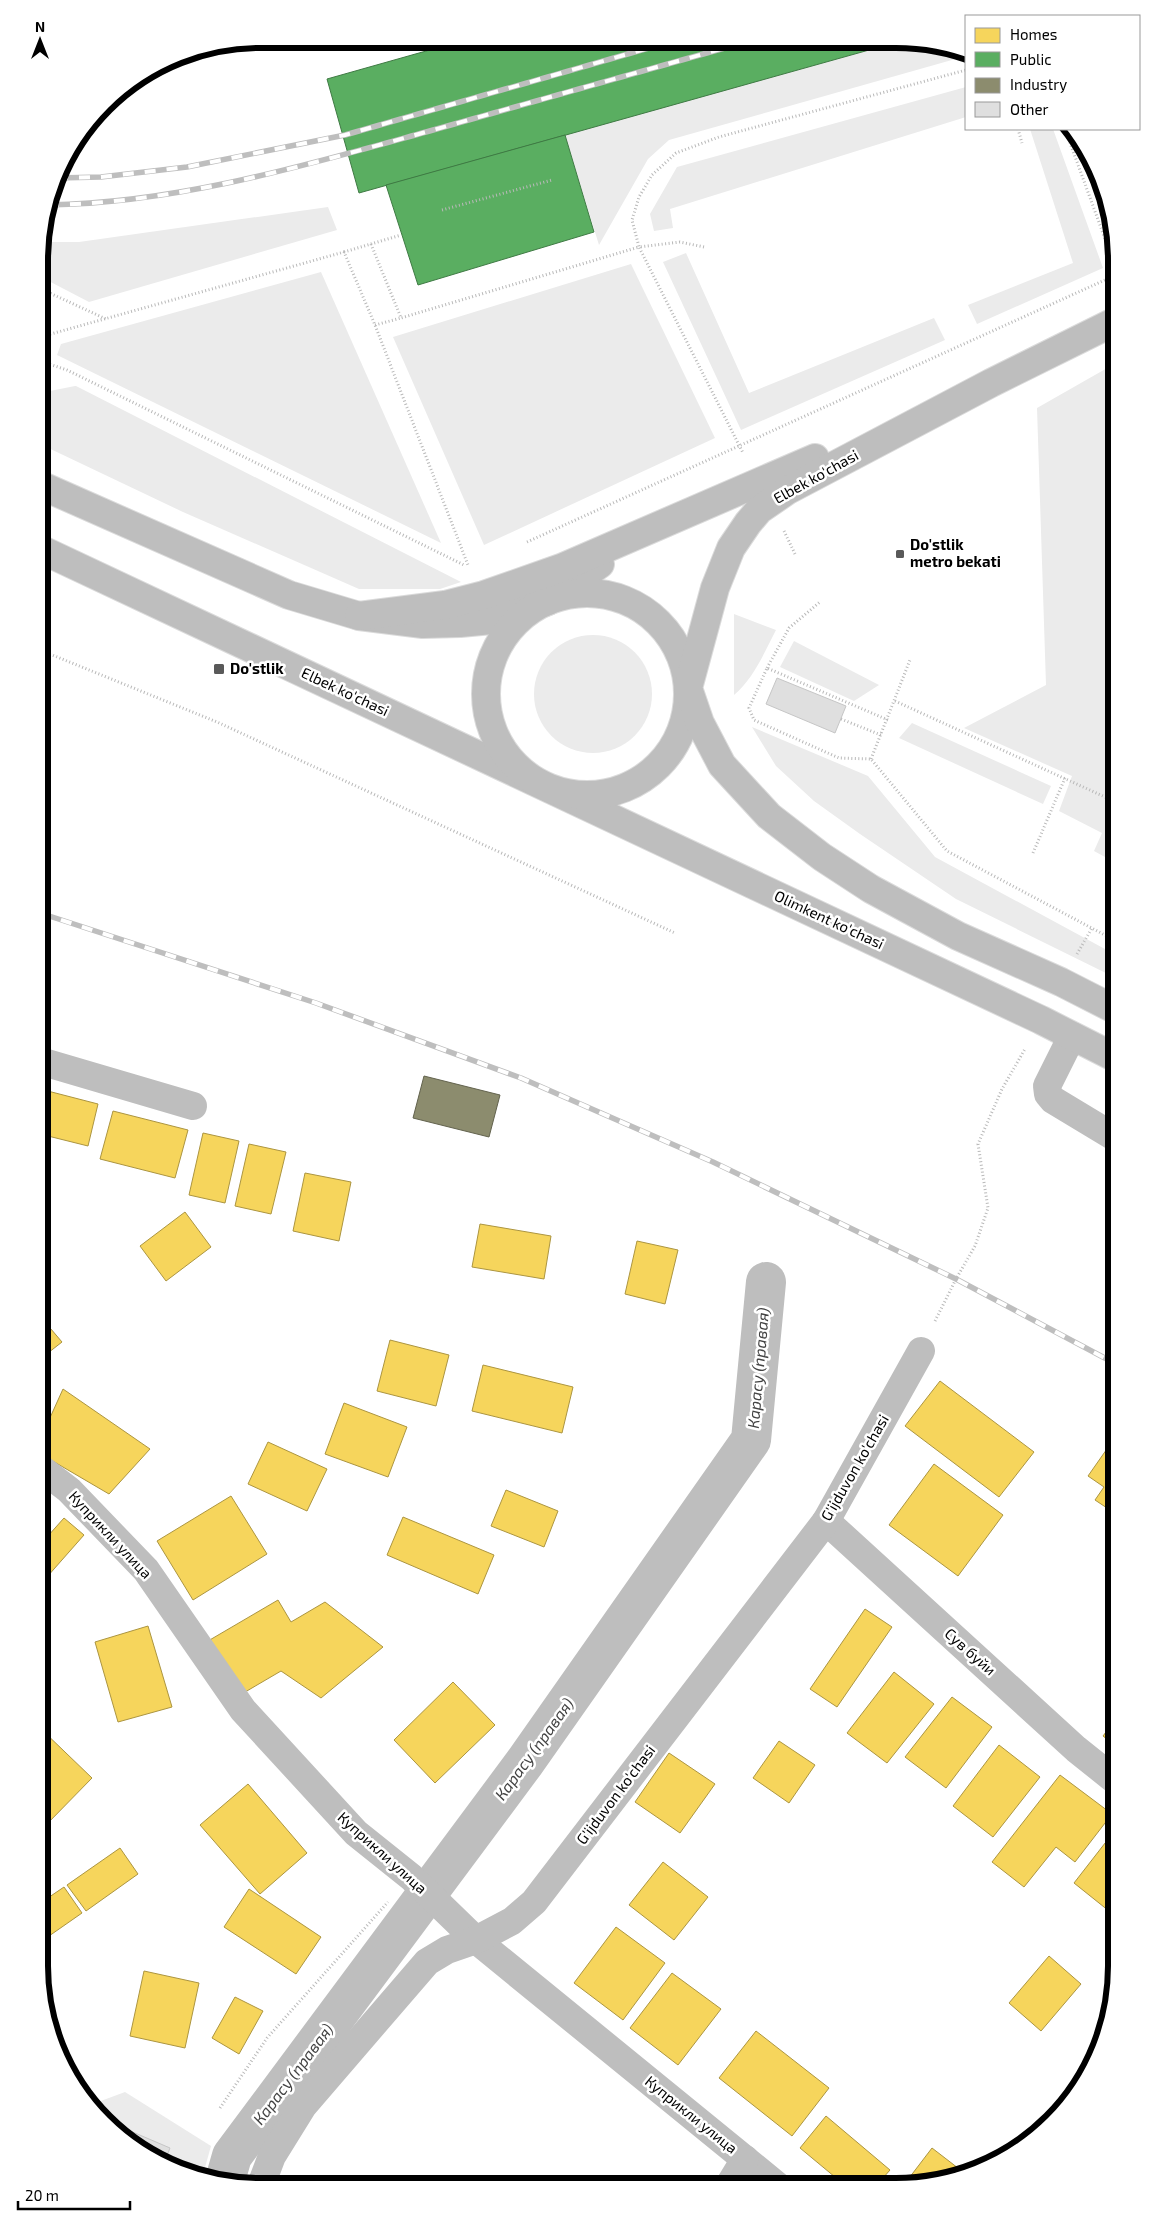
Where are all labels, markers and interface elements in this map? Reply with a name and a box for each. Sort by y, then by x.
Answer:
north arrow [15,15,65,65]
legend [965,15,1140,130]
text: N [35,18,45,35]
text: Homes [1010,25,1057,43]
text: Public [1010,50,1051,68]
text: Industry [1010,75,1067,93]
text: Other [1010,100,1049,118]
street label: Elbek ko'chasi [770,445,861,507]
place label: Do'stlik metro bekati [910,535,1001,570]
marker: Do'stlik metro bekati [894,548,906,560]
place label: Do'stlik [230,659,284,677]
marker: Do'stlik [212,662,226,676]
street label: Elbek ko'chasi [299,663,392,719]
street label: Olimkent ko'chasi [772,886,887,952]
water label: Карасу (правая) [743,1306,772,1429]
street label: G'ijduvon ko'chasi [816,1411,893,1524]
street label: Куприкли улица [65,1487,156,1583]
street label: Сув буйи [941,1624,1000,1679]
water label: Карасу (правая) [490,1694,577,1803]
street label: G'ijduvon ko'chasi [572,1741,659,1848]
street label: Куприкли улица [334,1808,431,1898]
water label: Карасу (правая) [249,2019,337,2128]
street label: Куприкли улица [641,2072,741,2158]
scale bar [18,2178,130,2210]
text: 20 m [25,2186,59,2204]

